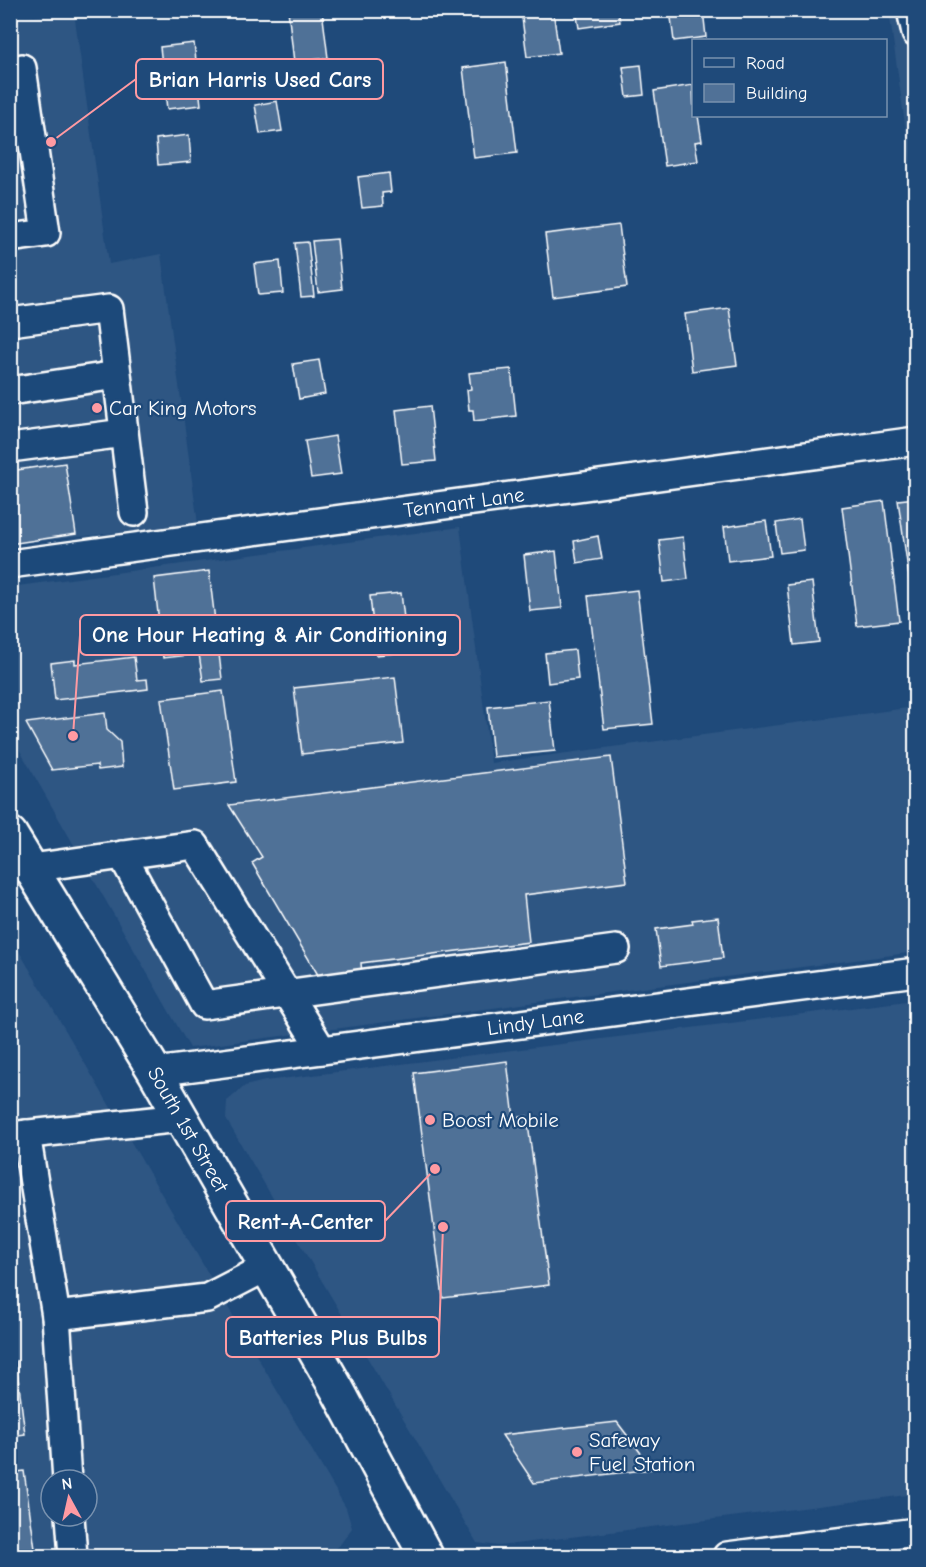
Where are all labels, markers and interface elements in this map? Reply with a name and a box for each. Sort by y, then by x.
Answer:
legend [692,39,887,117]
text: Road [746,53,785,74]
callout: Brian Harris Used Cars [136,59,383,99]
text: Brian Harris Used Cars [149,67,371,93]
text: Building [746,83,808,104]
place label: Car King Motors [109,396,256,420]
marker: Car King Motors [90,401,104,415]
street label: Tennant Lane [402,482,526,522]
callout: One Hour Heating & Air Conditioning [80,615,460,655]
text: One Hour Heating & Air Conditioning [92,622,448,648]
street label: Lindy Lane [486,1004,586,1040]
street label: South 1st Street [143,1063,234,1197]
place label: Boost Mobile [442,1108,559,1132]
marker: Boost Mobile [423,1113,437,1127]
callout: Rent-A-Center [226,1201,385,1241]
text: Rent-A-Center [237,1209,373,1235]
callout: Batteries Plus Bulbs [226,1317,439,1357]
text: Batteries Plus Bulbs [239,1325,427,1351]
place label: Safeway Fuel Station [589,1428,695,1476]
marker: Safeway Fuel Station [570,1445,584,1459]
north arrow [39,1468,99,1528]
text: N [61,1474,73,1494]

